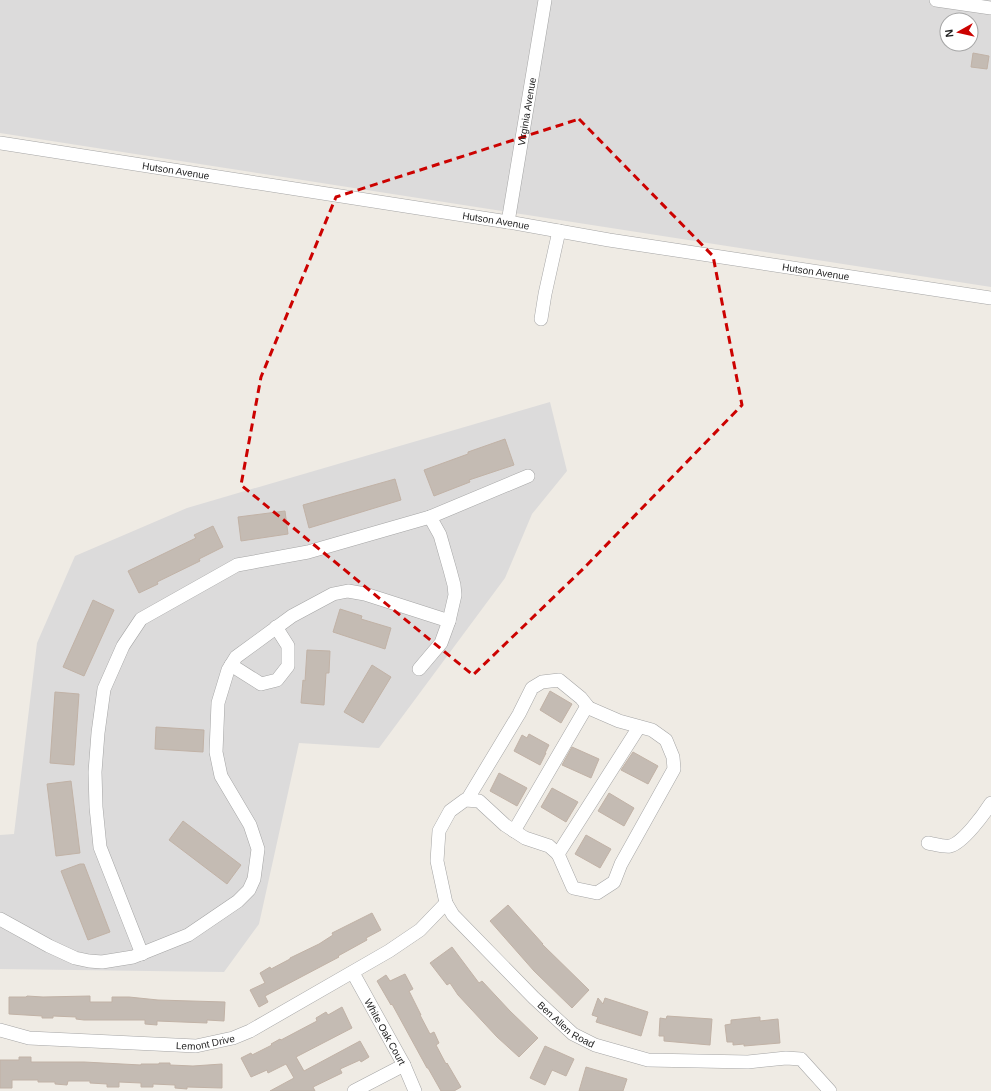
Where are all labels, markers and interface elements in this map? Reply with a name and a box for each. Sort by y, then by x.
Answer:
north arrow [939,12,979,52]
text: N [943,29,956,38]
street label: Virginia Avenue [516,76,538,147]
street label: Hutson Avenue [142,160,211,182]
street label: Hutson Avenue [462,210,531,232]
street label: Hutson Avenue [782,261,851,282]
street label: White Oak Court [362,997,408,1067]
street label: Ben Allen Road [535,999,596,1050]
street label: Lemont Drive [176,1033,236,1052]

